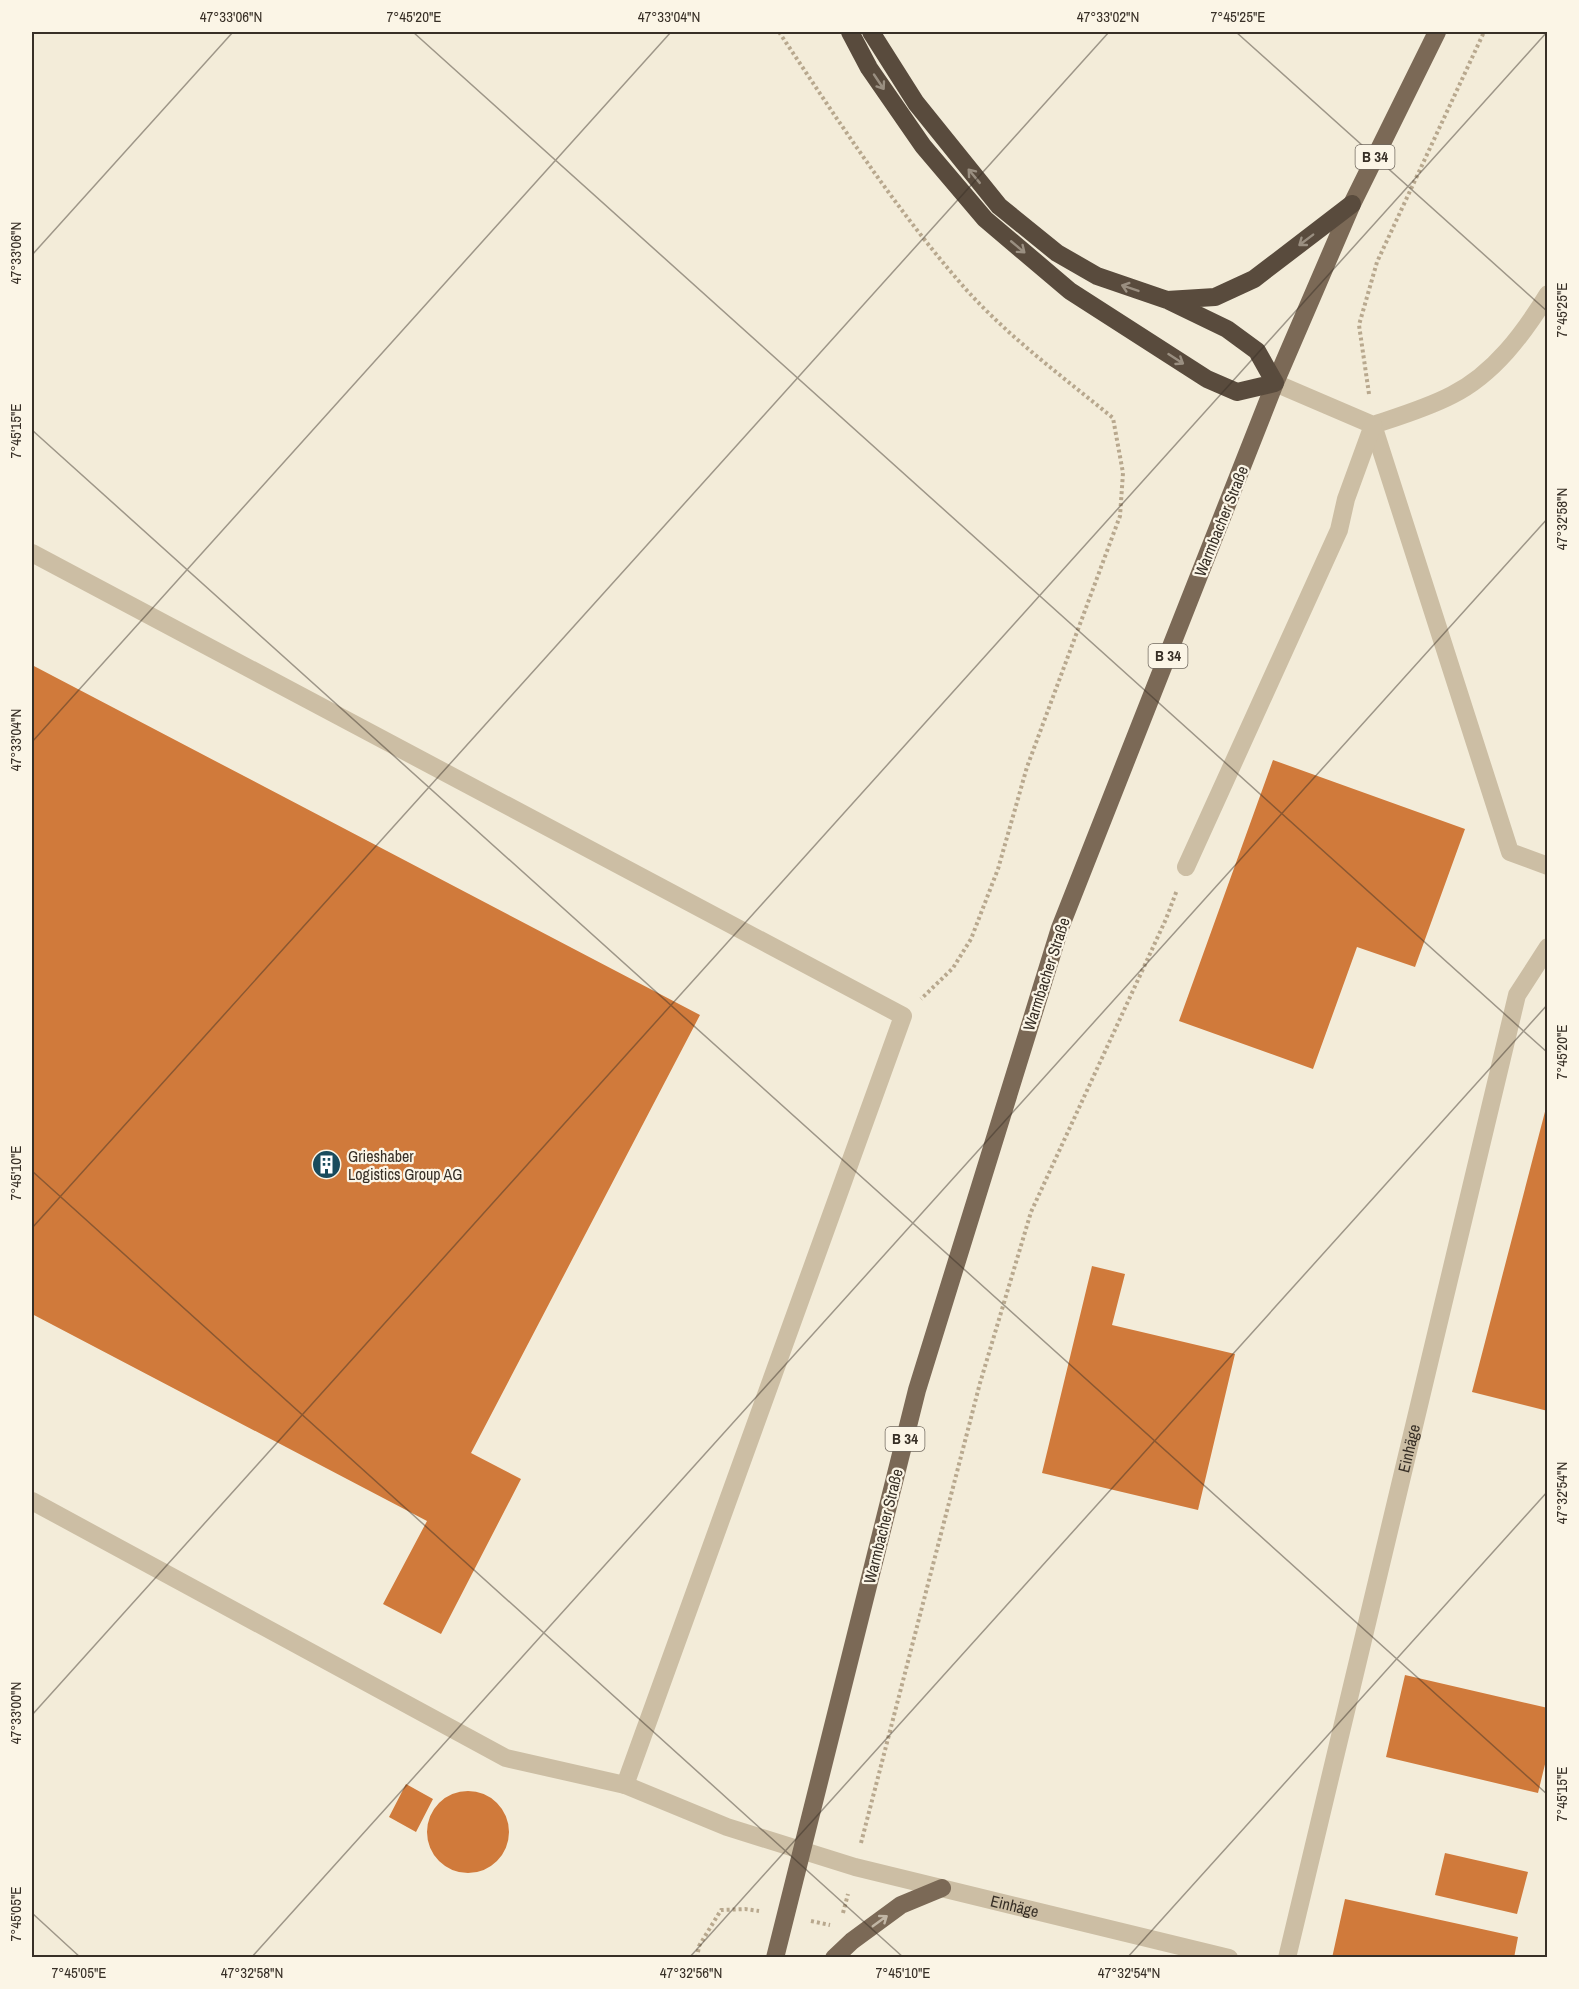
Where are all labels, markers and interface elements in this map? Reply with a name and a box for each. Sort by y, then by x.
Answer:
text: 47°33'06"N [200,6,262,27]
text: 7°45'20"E [386,6,442,27]
text: 47°33'04"N [638,6,700,27]
text: 47°33'02"N [1077,6,1139,27]
text: 7°45'25"E [1210,6,1266,27]
one-way arrow [873,73,885,90]
road number: B 34 [1356,145,1394,169]
one-way arrow [967,169,981,184]
text: 47°33'06"N [5,222,26,284]
one-way arrow [1298,233,1314,246]
one-way arrow [1010,240,1026,253]
one-way arrow [1121,281,1140,292]
text: 7°45'25"E [1551,282,1572,338]
one-way arrow [1167,354,1184,366]
text: 7°45'15"E [5,403,26,459]
street label: Warmbacher Straße [1189,462,1253,580]
text: 47°32'58"N [1551,488,1572,550]
road number: B 34 [1148,644,1188,668]
text: 47°33'04"N [5,709,26,771]
street label: Warmbacher Straße [1017,915,1075,1033]
text: 7°45'20"E [1551,1024,1572,1080]
text: 7°45'10"E [5,1145,26,1201]
place label: Grieshaber Logistics Group AG [348,1145,463,1185]
building icon: Grieshaber Logistics Group AG [311,1149,343,1181]
street label: Einhäge [1392,1422,1425,1475]
road number: B 34 [886,1427,924,1451]
text: 47°32'54"N [1551,1462,1572,1524]
street label: Warmbacher Straße [858,1466,908,1586]
text: 47°33'00"N [5,1682,26,1744]
text: 7°45'15"E [1551,1766,1572,1822]
text: 7°45'05"E [5,1886,26,1942]
street label: Einhäge [988,1889,1041,1922]
one-way arrow [871,1915,887,1927]
text: 7°45'05"E [51,1962,107,1983]
text: 47°32'58"N [221,1962,283,1983]
text: 47°32'56"N [660,1962,722,1983]
text: 7°45'10"E [875,1962,931,1983]
text: 47°32'54"N [1098,1962,1160,1983]

